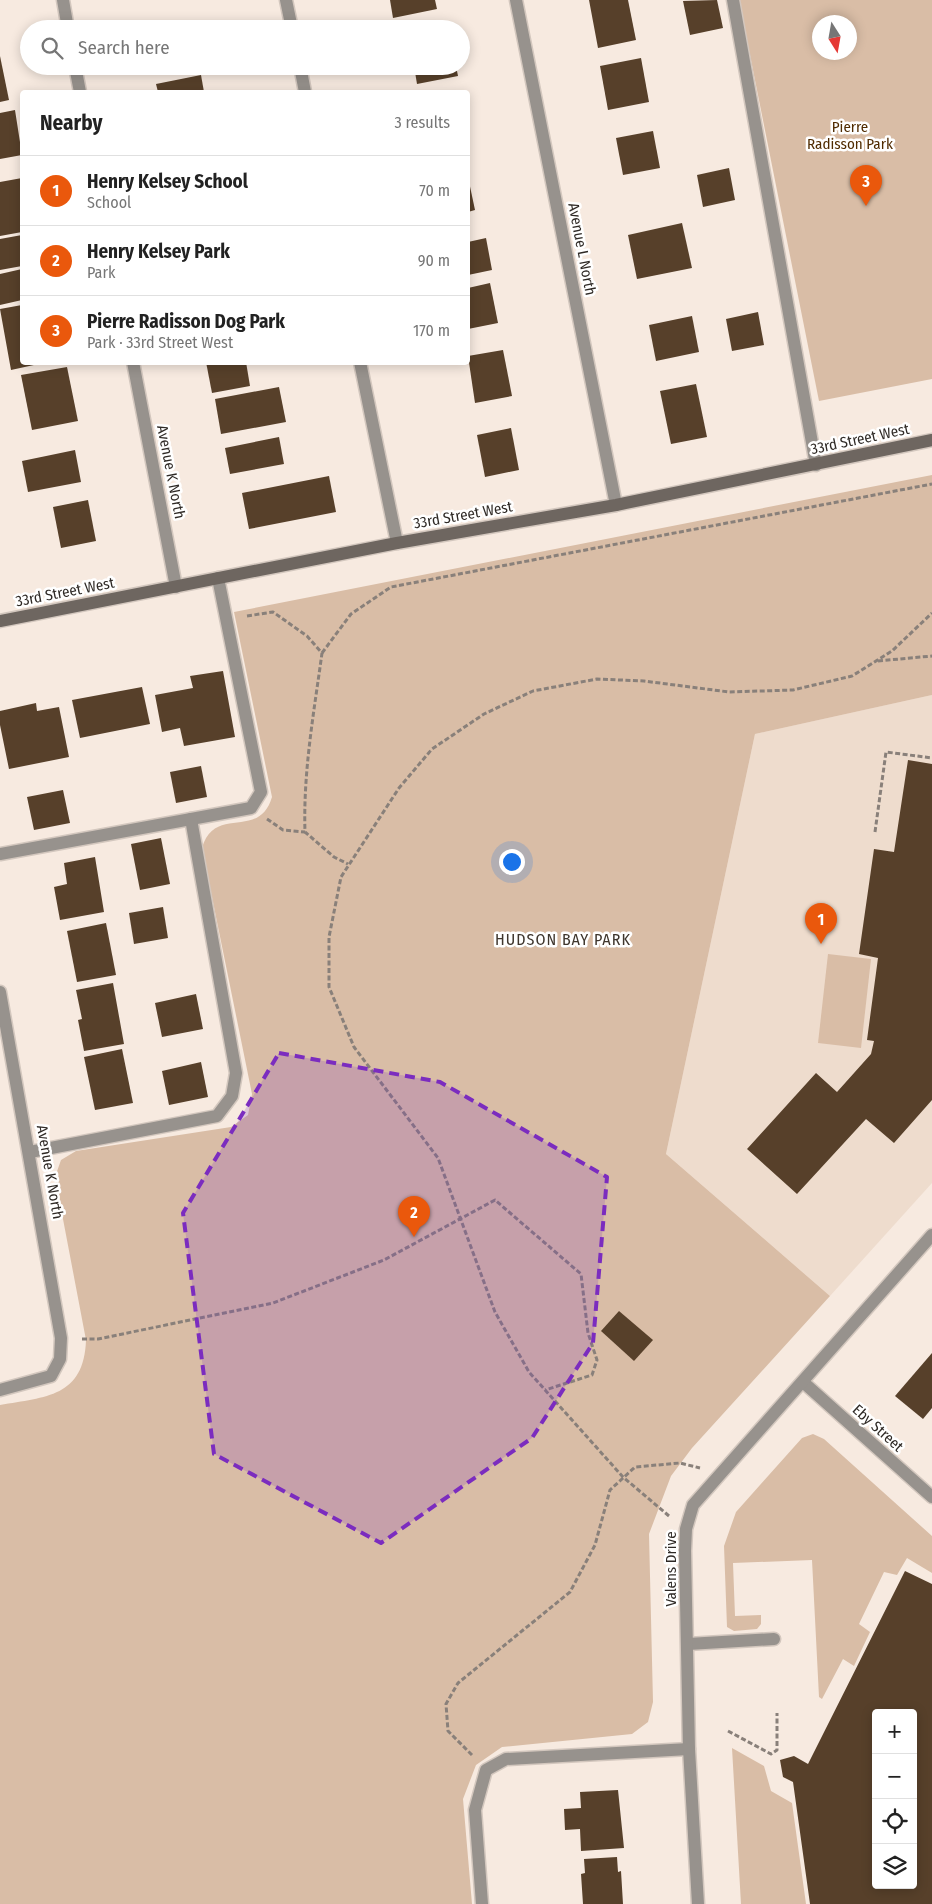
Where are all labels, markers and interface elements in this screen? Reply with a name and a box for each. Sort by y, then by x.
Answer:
north arrow [812,15,857,60]
search box [20,20,470,75]
icon: search [38,34,66,62]
text: Search here [78,36,170,59]
text: Nearby [40,110,102,136]
text: 3 results [394,113,450,132]
park label: Pierre Radisson Park [807,118,893,153]
pin: 3 [850,165,882,206]
text: Henry Kelsey School [87,170,248,193]
text: 1 [53,181,59,200]
text: 70 m [419,181,450,200]
text: School [87,193,131,212]
street label: Avenue L North [564,201,600,297]
text: Henry Kelsey Park [87,240,230,263]
text: 2 [52,251,60,270]
text: 90 m [418,251,450,270]
text: Park [87,263,115,282]
text: Pierre Radisson Dog Park [87,310,285,333]
text: 3 [52,321,60,340]
text: 170 m [413,321,450,340]
text: Park · 33rd Street West [87,333,233,352]
street label: 33rd Street West [809,420,911,458]
street label: Avenue K North [153,424,189,520]
street label: 33rd Street West [412,497,514,533]
street label: 33rd Street West [14,574,116,610]
your location [499,849,525,875]
pin: 1 [805,903,837,944]
district label: HUDSON BAY PARK [495,930,631,949]
street label: Avenue K North [33,1124,67,1220]
pin: 2 [398,1196,430,1237]
street label: Eby Street [849,1401,907,1456]
street label: Valens Drive [662,1531,680,1607]
map controls [872,1709,917,1889]
button: + [872,1709,917,1754]
button: − [872,1754,917,1799]
button: locate [872,1799,917,1844]
button: layers [872,1844,917,1889]

